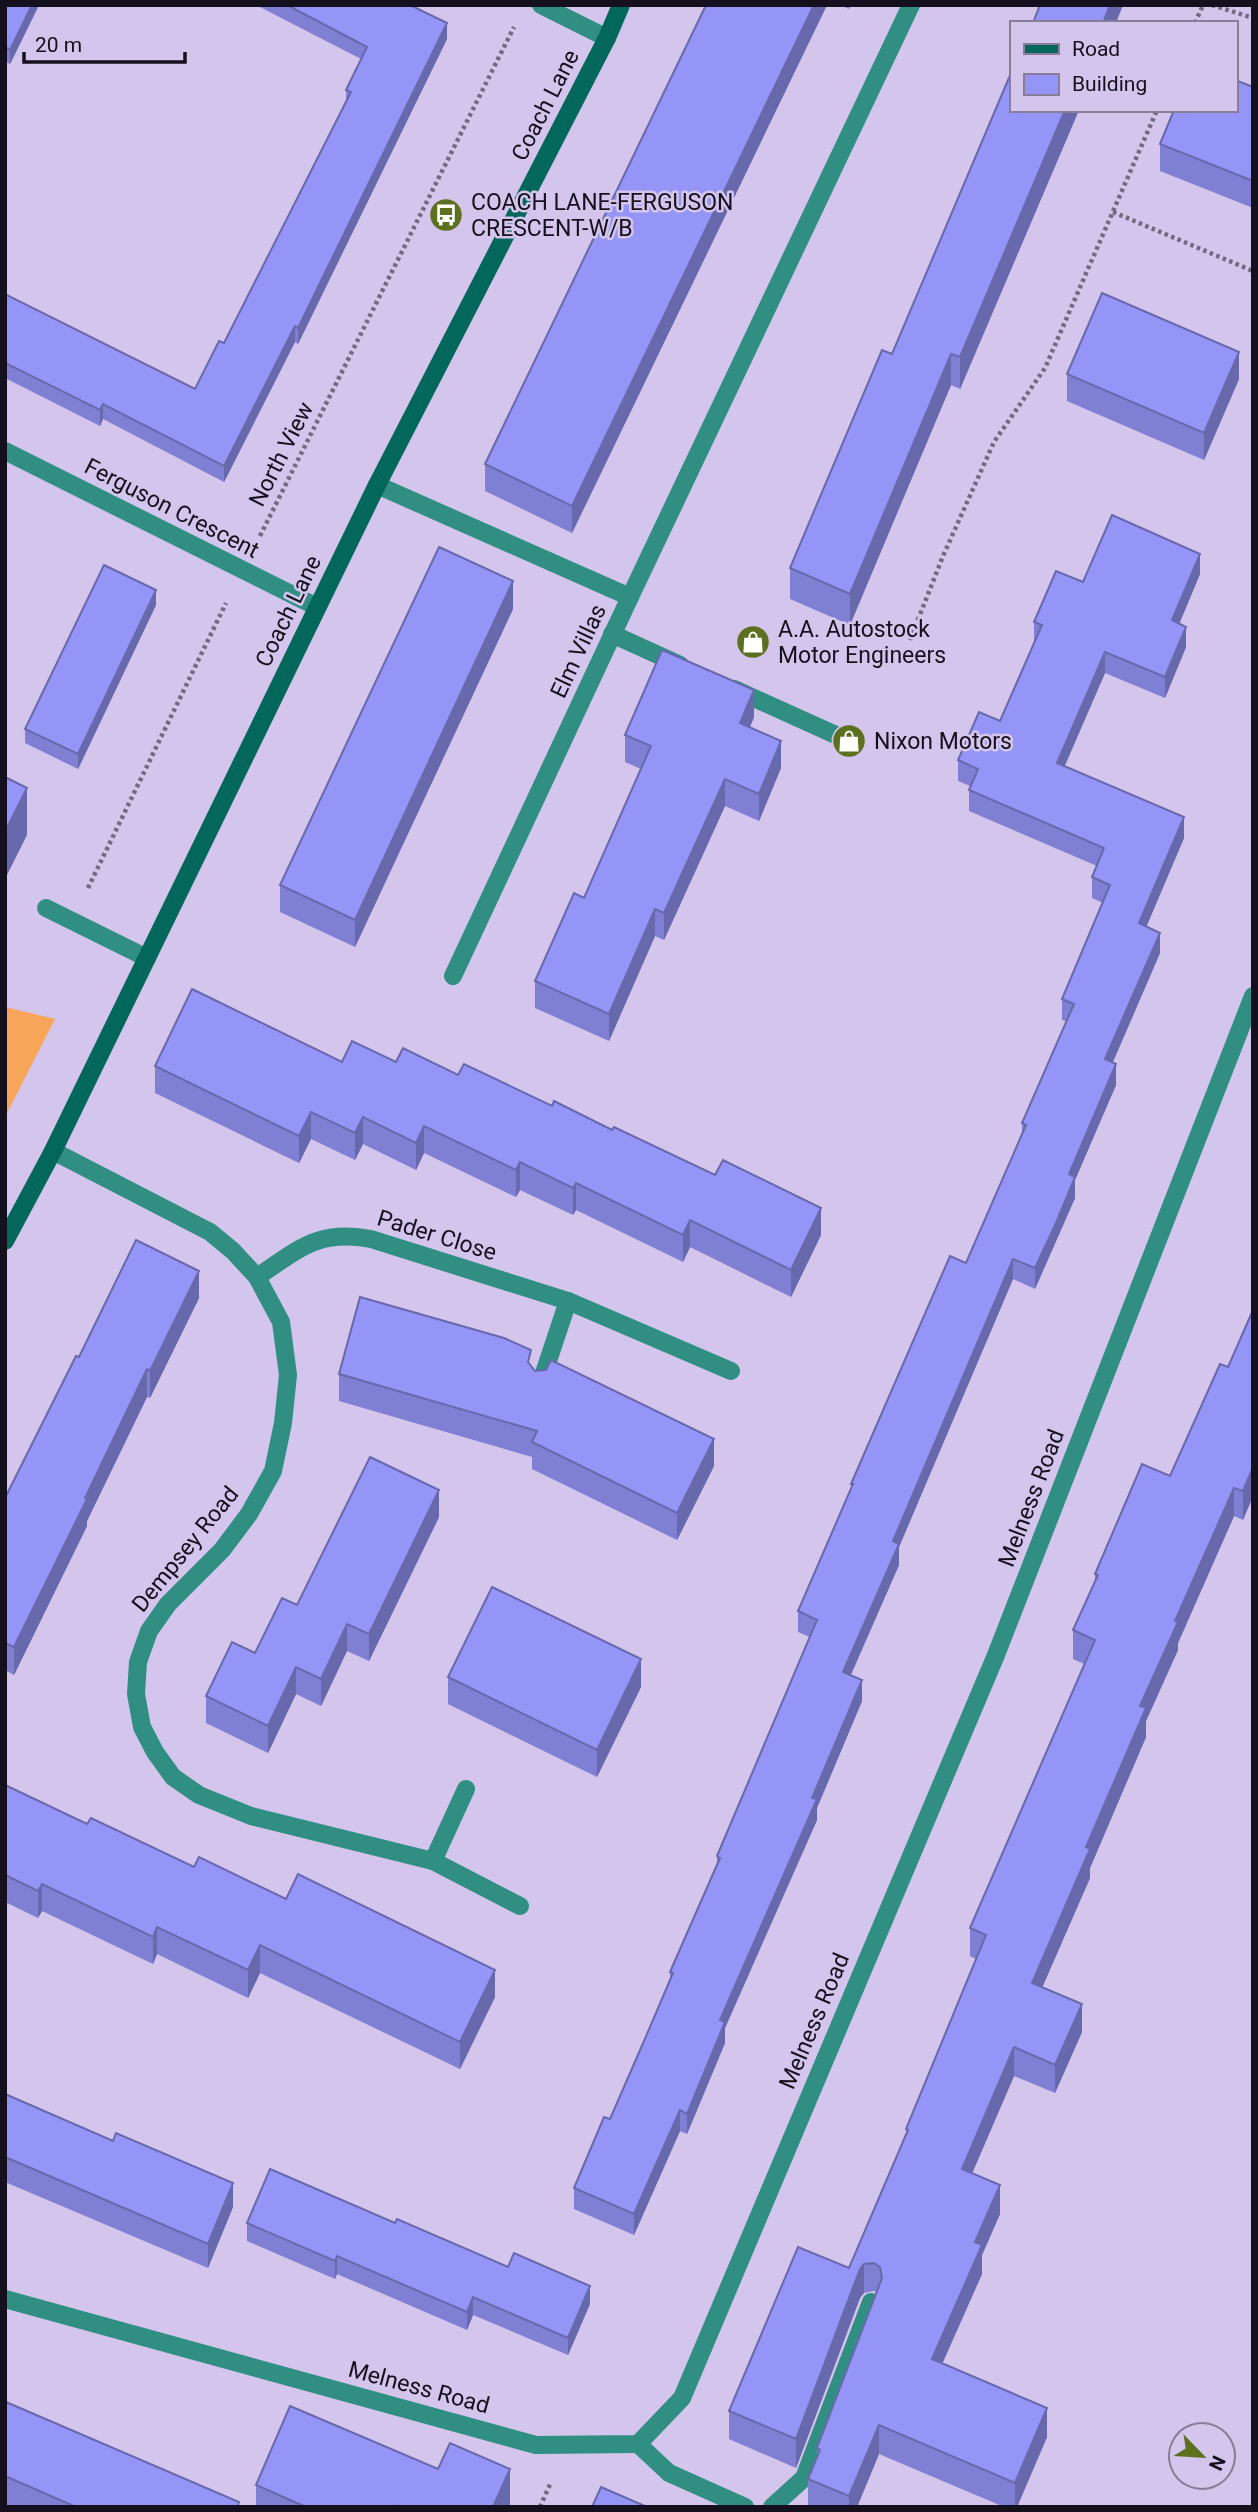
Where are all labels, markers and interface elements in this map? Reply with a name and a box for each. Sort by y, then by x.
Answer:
scale bar [24,21,186,65]
legend [1010,21,1237,112]
text: 20 m [35,33,82,57]
text: Road [1072,37,1120,61]
street label: Coach Lane [506,45,585,165]
text: Building [1072,72,1147,96]
place label: COACH LANE-FERGUSON CRESCENT-W/B [471,189,733,242]
bus stop icon: COACH LANE-FERGUSON CRESCENT-W/B [427,196,465,234]
street label: North View [244,398,319,511]
street label: Ferguson Crescent [80,453,264,564]
street label: Coach Lane [250,551,327,671]
street label: Elm Villas [545,600,612,702]
place label: A.A. Autostock Motor Engineers [778,616,946,669]
shop icon: A.A. Autostock Motor Engineers [734,623,772,661]
shop icon: Nixon Motors [830,722,868,760]
place label: Nixon Motors [874,728,1012,755]
street label: Pader Close [374,1205,500,1266]
street label: Melness Road [993,1426,1070,1571]
street label: Dempsey Road [127,1481,244,1618]
street label: Melness Road [774,1949,855,2093]
street label: Melness Road [345,2356,492,2419]
north arrow [1167,2421,1237,2491]
text: N [1204,2452,1230,2474]

